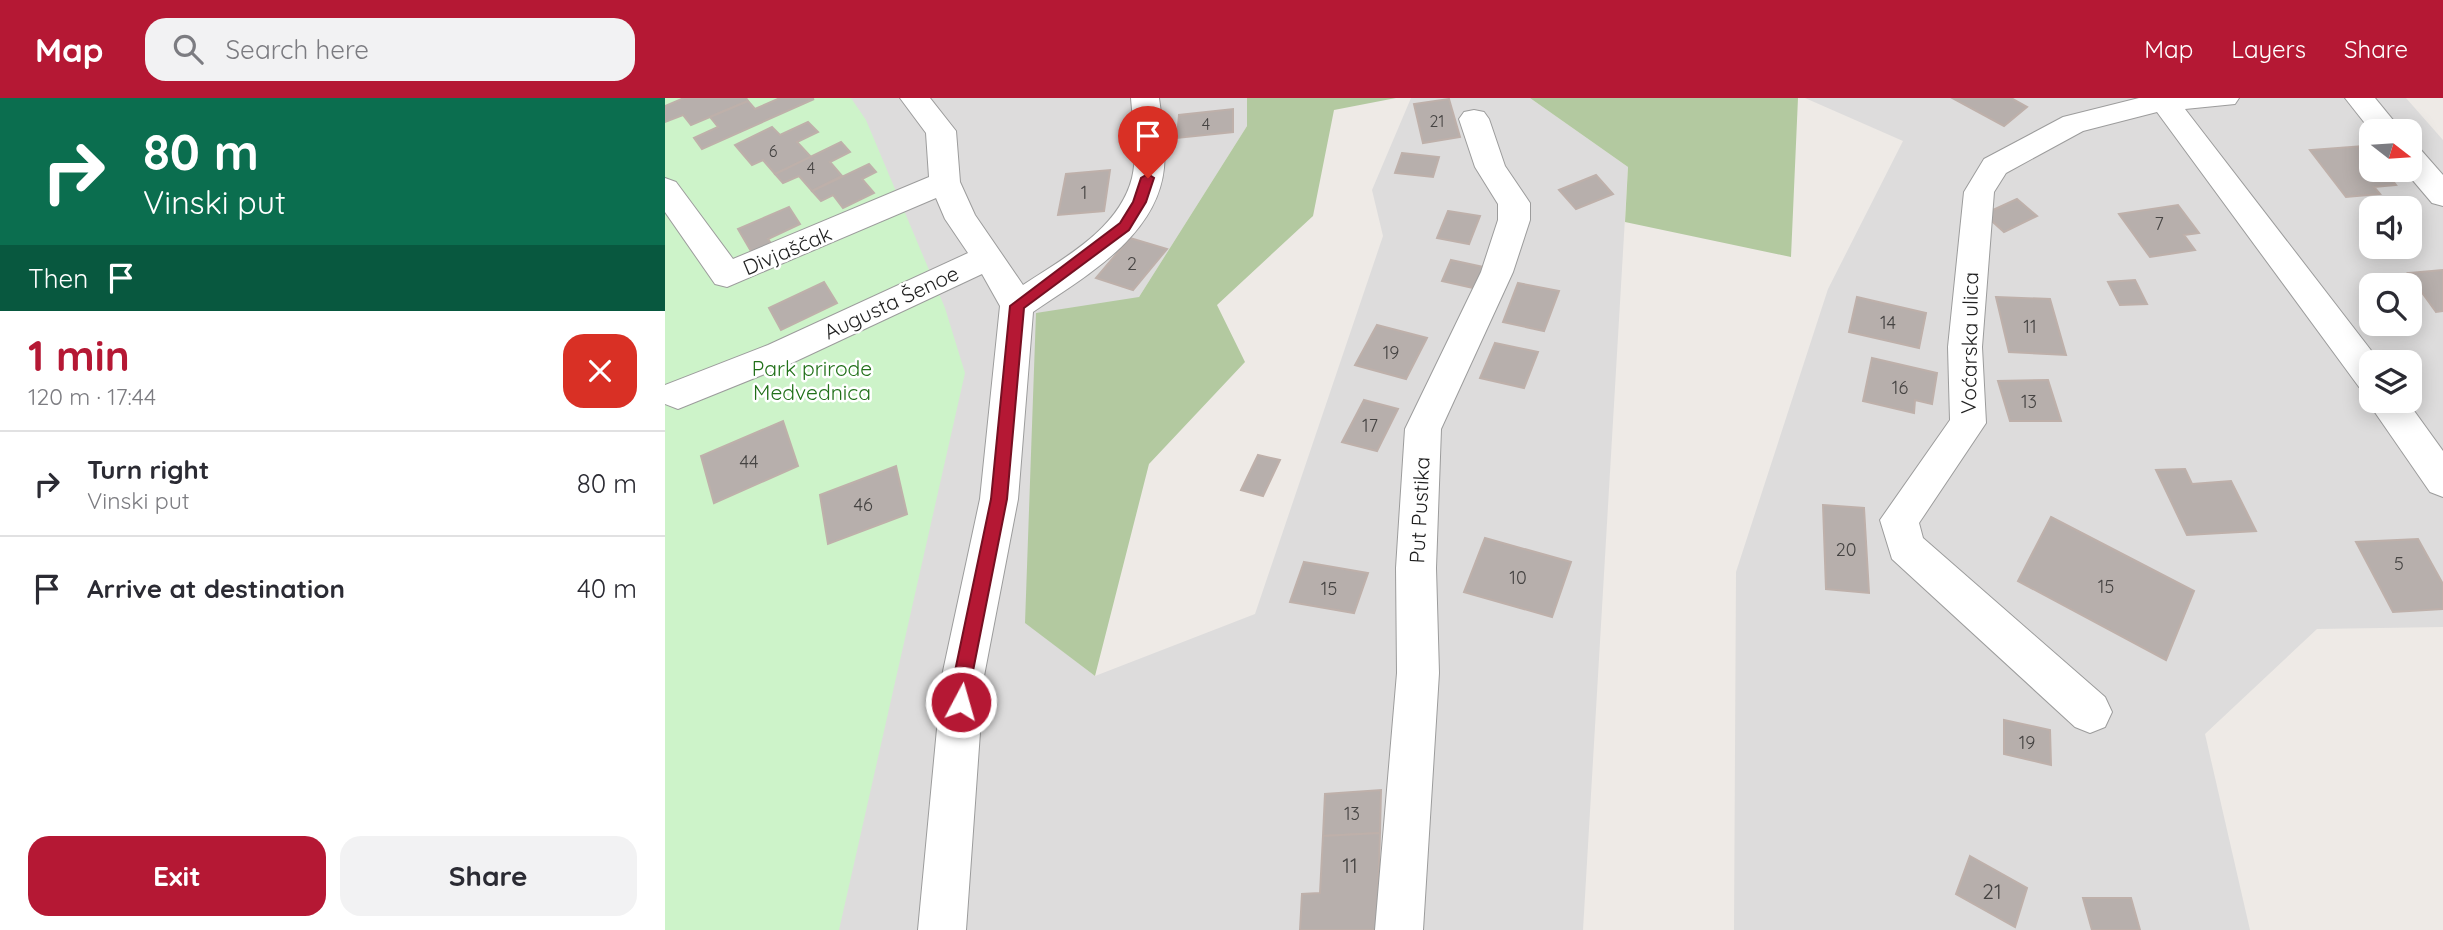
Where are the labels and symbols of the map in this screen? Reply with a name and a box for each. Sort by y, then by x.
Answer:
pin [1118,106,1178,178]
house number: 21 [1430,111,1444,131]
house number: 4 [1202,114,1210,134]
north arrow [2359,119,2422,182]
house number: 6 [769,141,778,161]
house number: 4 [807,158,815,178]
house number: 1 [1081,181,1087,204]
house number: 7 [2154,212,2164,235]
street label: Divjaščak [739,220,835,280]
house number: 2 [1127,252,1137,275]
street label: Augusta Šenoe [819,259,963,345]
street label: Voćarska ulica [1955,272,1983,414]
house number: 14 [1880,311,1896,334]
house number: 11 [2023,315,2037,338]
house number: 19 [1383,341,1399,364]
park label: Park prirode Medvednica [752,355,872,405]
house number: 16 [1892,376,1908,399]
house number: 13 [2021,390,2037,413]
house number: 17 [1362,414,1378,437]
house number: 44 [740,450,758,473]
street label: Put Pustika [1403,456,1435,564]
house number: 46 [853,493,873,516]
house number: 20 [1836,538,1856,561]
house number: 5 [2394,552,2404,575]
house number: 10 [1509,566,1527,589]
house number: 15 [2098,575,2114,598]
house number: 15 [1321,577,1337,600]
position arrow [924,665,998,739]
house number: 19 [2019,731,2035,754]
house number: 13 [1344,802,1360,825]
house number: 11 [1342,852,1358,878]
house number: 21 [1982,878,2002,904]

